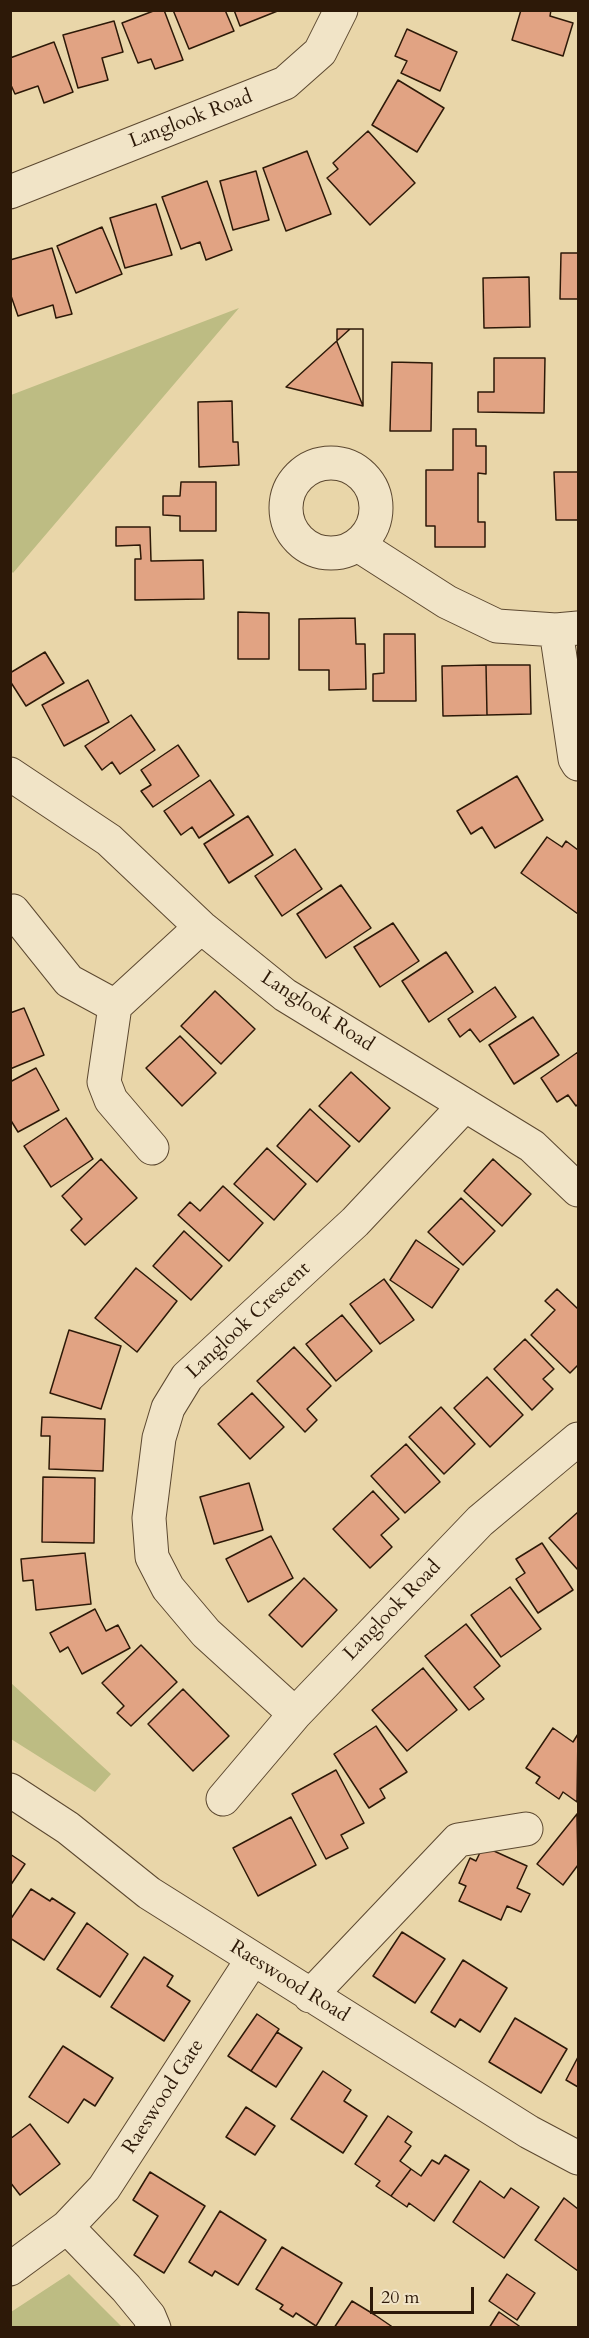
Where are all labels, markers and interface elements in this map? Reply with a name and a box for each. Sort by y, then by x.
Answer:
street label: Langlook Road [126,85,256,155]
street label: Langlook Road [256,967,378,1057]
street label: Langlook Crescent [182,1258,316,1384]
street label: Langlook Road [339,1556,447,1666]
street label: Raeswood Road [225,1936,353,2028]
street label: Raeswood Gate [118,2035,210,2159]
scale bar [373,2275,476,2313]
text: 20 m [381,2285,420,2310]

